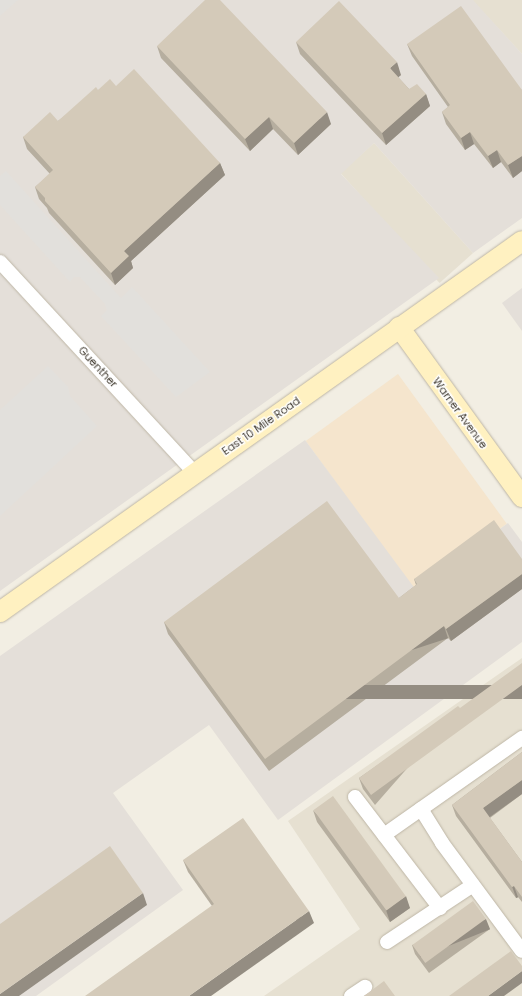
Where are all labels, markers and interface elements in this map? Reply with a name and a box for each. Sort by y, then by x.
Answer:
street label: Guenther [76,344,120,390]
street label: Warner Avenue [430,375,490,451]
street label: East 10 Mile Road [219,394,303,458]

